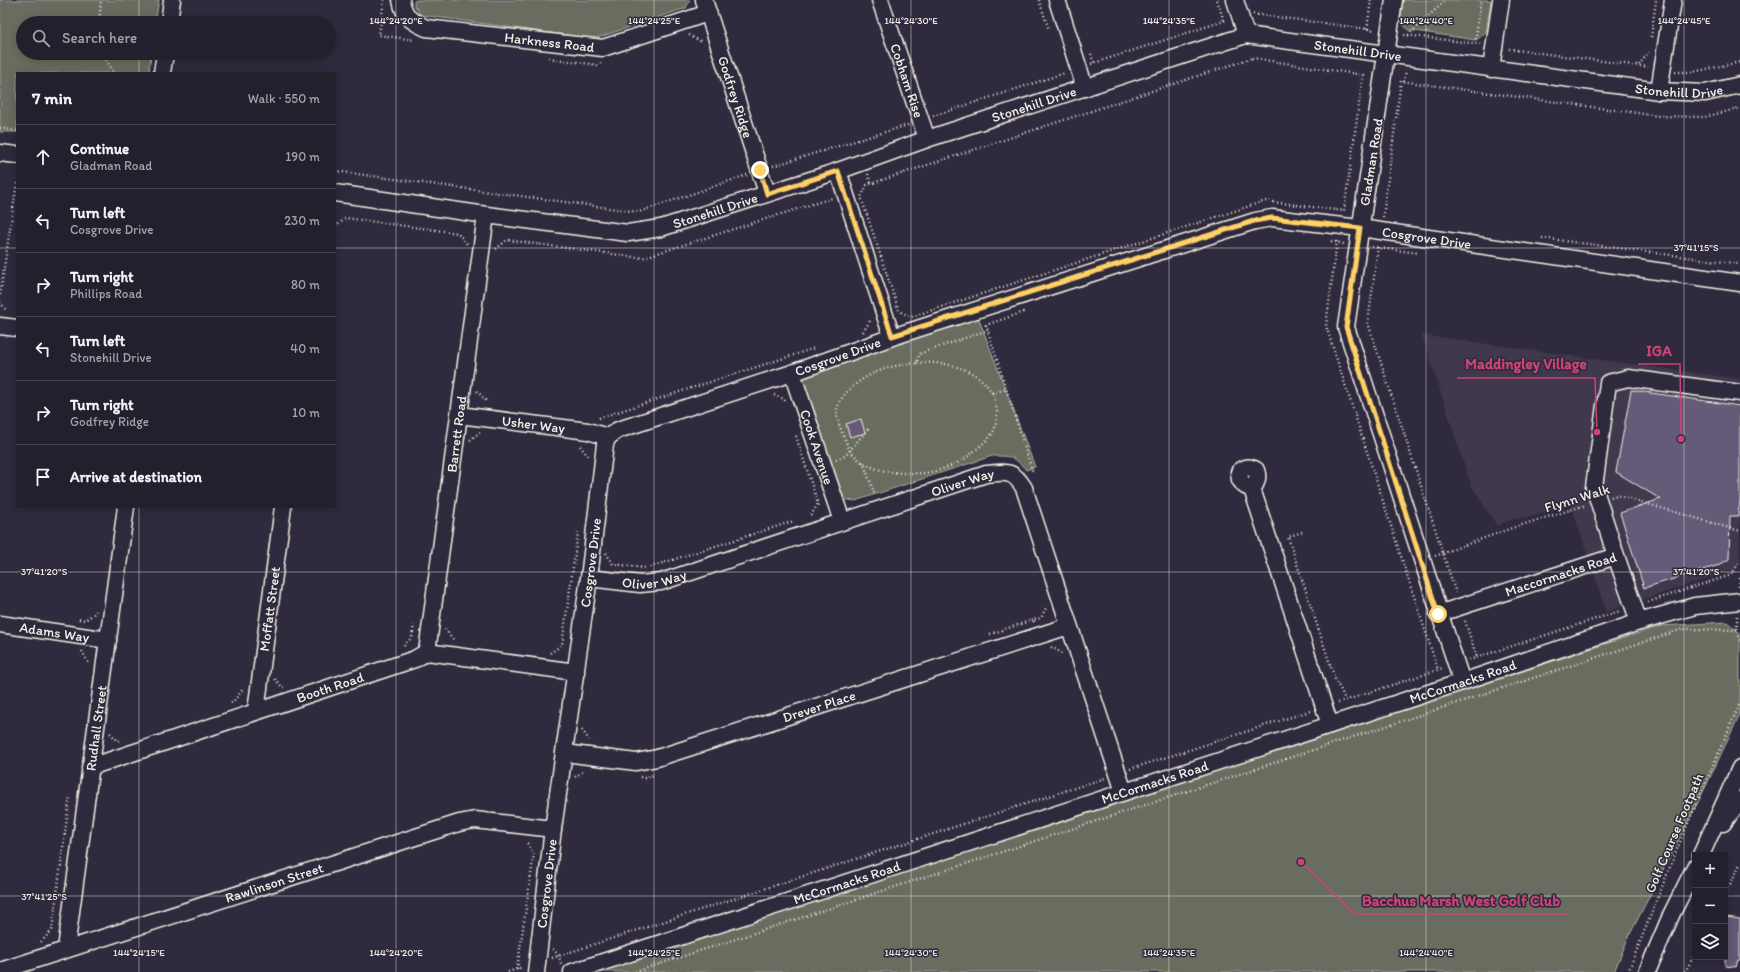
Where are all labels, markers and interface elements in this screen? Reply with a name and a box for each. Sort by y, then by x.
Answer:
text: 144°24'20"E [369,14,423,27]
text: 144°24'25"E [628,14,681,27]
text: 144°24'30"E [884,14,938,27]
text: 144°24'35"E [1143,14,1196,27]
text: 144°24'40"E [1399,14,1454,27]
text: 144°24'45"E [1657,14,1711,27]
search box [16,16,336,60]
icon: search [30,27,52,49]
text: Search here [62,29,137,47]
street label: Harkness Road [504,29,596,56]
street label: Stonehill Drive [1313,36,1403,65]
street label: Cobham Rise [886,41,927,120]
street label: Godfrey Ridge [714,54,757,141]
street label: Stonehill Drive [1634,80,1725,102]
street label: Stonehill Drive [989,83,1079,126]
text: 7 min [32,88,72,108]
text: Walk · 550 m [248,91,320,106]
street label: Gladman Road [1356,117,1387,207]
text: Continue [70,140,129,158]
icon: ahead [32,146,54,168]
text: 190 m [285,149,320,164]
text: Gladman Road [70,158,152,173]
route end [751,161,769,179]
street label: Stonehill Drive [671,189,760,233]
text: Turn left [70,204,125,222]
icon: left [32,210,54,232]
text: 230 m [284,213,320,228]
text: Cosgrove Drive [70,222,153,237]
street label: Cosgrove Drive [1381,223,1473,253]
text: 37°41'15"S [1673,241,1719,254]
text: Turn right [70,268,134,286]
icon: right [32,274,54,296]
text: 80 m [291,277,320,292]
text: Phillips Road [70,286,142,301]
text: Turn left [70,332,125,350]
street label: Cosgrove Drive [793,334,883,380]
callout: IGA [1638,337,1680,364]
icon: left [32,338,54,360]
text: 40 m [290,341,320,356]
text: IGA [1646,342,1672,360]
text: Stonehill Drive [70,350,152,365]
callout: Maddingley Village [1457,351,1595,378]
text: Maddingley Village [1465,355,1587,374]
street label: Barrett Road [443,394,471,474]
text: Turn right [70,396,134,414]
icon: right [32,402,54,424]
text: 10 m [292,405,320,420]
street label: Cook Avenue [796,407,837,487]
street label: Usher Way [501,412,566,437]
text: Godfrey Ridge [70,414,149,429]
street label: Oliver Way [929,465,995,501]
icon: arrive [32,466,54,488]
text: Arrive at destination [70,468,202,486]
street label: Flynn Walk [1543,480,1612,516]
street label: Cosgrove Drive [577,517,605,609]
street label: Maccormacks Road [1503,548,1619,601]
text: 37°41'20"S [21,565,68,578]
street label: Moffatt Street [256,565,284,652]
text: 37°41'20"S [1673,565,1720,578]
street label: Oliver Way [621,566,689,593]
route start [1429,605,1447,623]
street label: Adams Way [18,619,91,646]
street label: McCormacks Road [1407,656,1519,708]
street label: Booth Road [295,669,366,707]
street label: Rudhall Street [82,684,111,772]
street label: Drever Place [780,687,858,726]
street label: McCormacks Road [1099,757,1211,808]
street label: Golf Course Footpath [1642,771,1707,896]
street label: Cosgrove Drive [533,838,561,929]
map controls [1692,852,1728,960]
button: + [1692,852,1728,888]
street label: McCormacks Road [791,857,903,908]
street label: Rawlinson Street [223,859,325,907]
callout: Bacchus Marsh West Golf Club [1355,887,1568,914]
button: − [1692,888,1728,924]
text: 37°41'25"S [21,890,67,903]
text: Bacchus Marsh West Golf Club [1362,892,1560,910]
button: layers [1692,924,1728,960]
text: 144°24'15"E [113,946,165,959]
text: 144°24'20"E [369,946,423,959]
text: 144°24'25"E [628,946,681,959]
text: 144°24'30"E [884,946,938,959]
text: 144°24'35"E [1143,946,1196,959]
text: 144°24'40"E [1399,946,1454,959]

